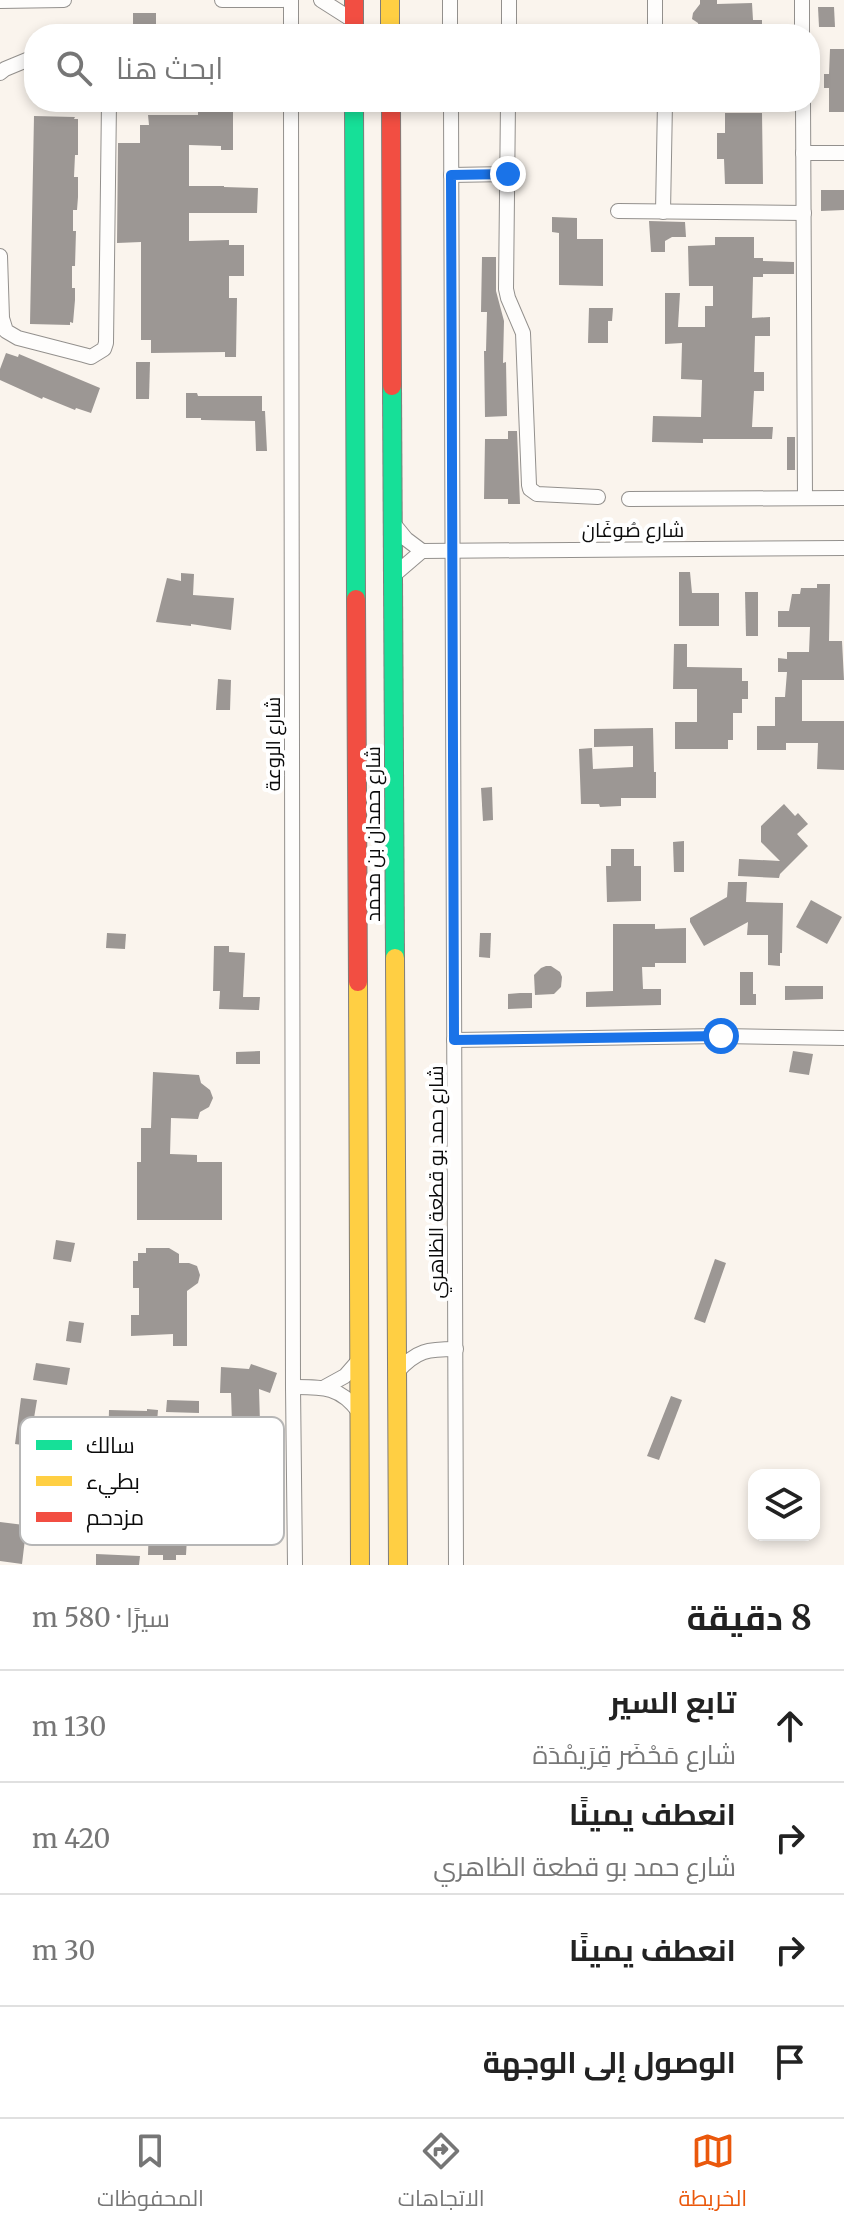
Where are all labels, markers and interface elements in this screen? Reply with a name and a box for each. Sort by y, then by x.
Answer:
search box [24,24,820,112]
icon: search [52,46,96,90]
text: ابحث هنا [116,49,223,87]
route end [490,156,526,192]
street label: شارع صُوغَان [582,517,684,544]
street label: شارع الروعة [260,697,287,791]
street label: شارع حمدان بن محمد [360,746,387,922]
route start [703,1018,739,1054]
street label: شارع حمد بو قطعة الظاهري [423,1066,452,1298]
legend [20,1417,284,1545]
text: سالك [86,1431,135,1459]
text: بطيء [86,1467,140,1498]
map controls [748,1469,820,1541]
button: layers [748,1469,820,1541]
text: مزدحم [86,1503,144,1533]
text: 8 دقيقة [687,1597,812,1639]
text: سيرًا · 580 m [32,1601,170,1634]
text: تابع السير [610,1683,736,1721]
icon: ahead [768,1704,812,1748]
text: 130 m [32,1710,106,1743]
text: شارع مَحْضَر قِرَيمْدَة [533,1738,736,1771]
text: انعطف يمينًا [569,1795,736,1833]
icon: right [768,1816,812,1860]
text: 420 m [32,1822,110,1855]
text: شارع حمد بو قطعة الظاهري [433,1850,736,1883]
icon: right [768,1928,812,1972]
text: انعطف يمينًا [569,1931,736,1969]
text: 30 m [32,1934,95,1967]
icon: arrive [768,2040,812,2084]
text: الوصول إلى الوجهة [483,2043,736,2081]
tab: المحفوظات [97,2129,204,2219]
tab: الاتجاهات [398,2129,485,2219]
tab: الخريطة [678,2129,747,2219]

